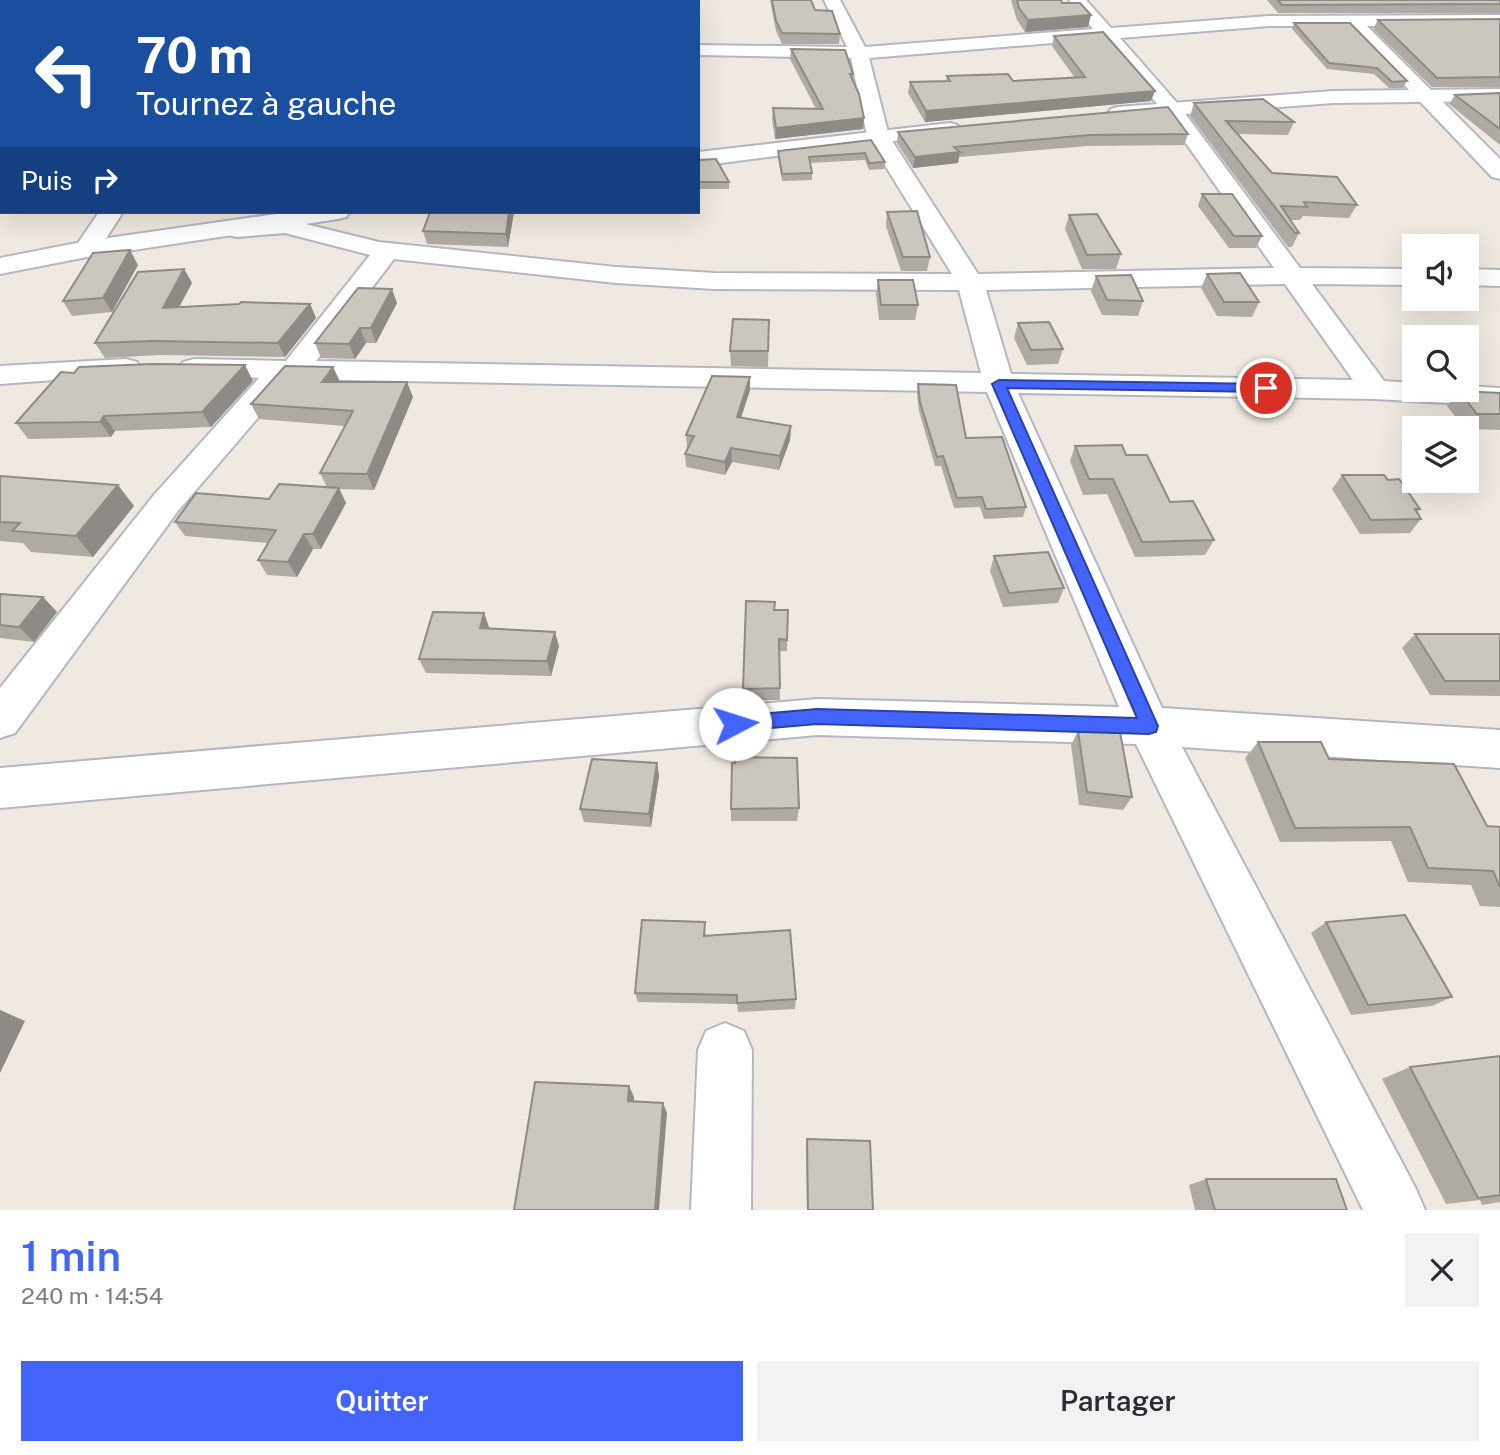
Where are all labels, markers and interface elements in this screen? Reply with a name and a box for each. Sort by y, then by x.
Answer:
text: 70 m [136,26,253,84]
icon: left [21,28,112,119]
text: Tournez à gauche [136,85,396,122]
icon: right [86,161,124,199]
text: Puis [21,165,72,196]
map controls [1402,234,1479,493]
button: sound [1402,234,1479,311]
button: search [1402,325,1479,402]
pin [1236,358,1296,418]
icon: arrive [1247,369,1285,407]
button: layers [1402,416,1479,493]
position arrow [698,687,772,761]
text: 1 min [21,1231,121,1280]
button: close [1405,1233,1479,1307]
text: 240 m · 14:54 [21,1282,163,1309]
button: Quitter [21,1361,743,1441]
button: Partager [757,1361,1479,1441]

